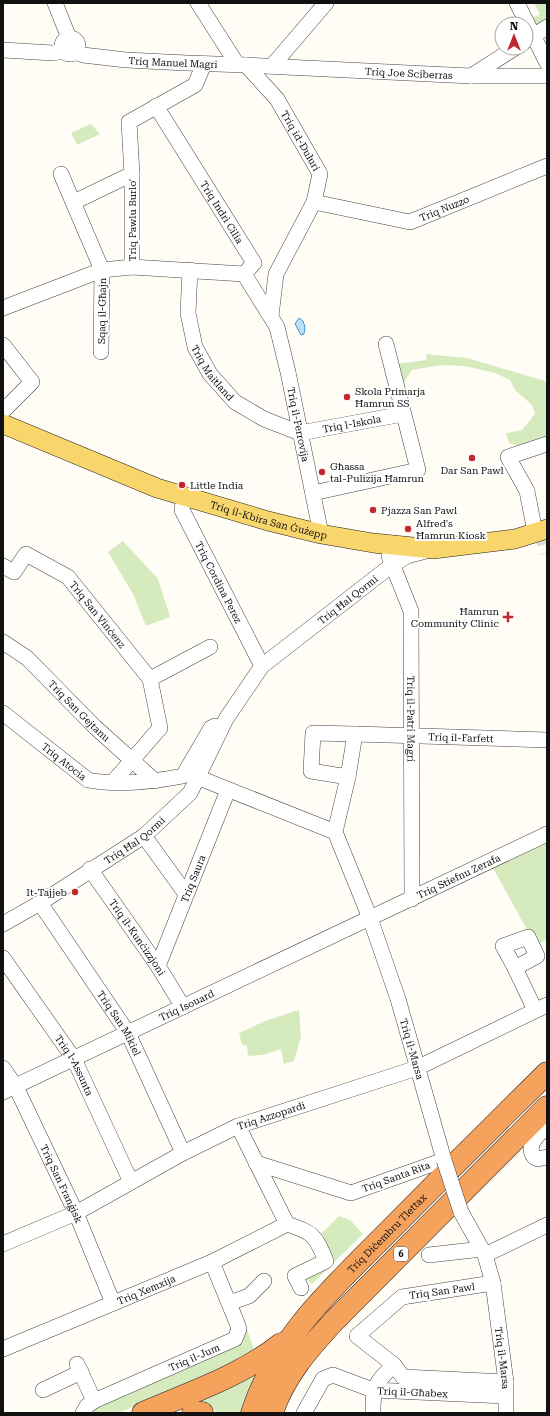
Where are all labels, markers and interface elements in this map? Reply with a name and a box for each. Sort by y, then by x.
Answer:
north arrow [494,16,534,56]
text: N [510,20,519,33]
street label: Triq Manuel Magri [128,55,218,70]
street label: Triq Joe Sciberras [365,65,453,81]
street label: Triq id-Duluri [279,109,322,173]
street label: Triq Pawlu Burlo' [127,179,138,261]
street label: Triq Indrì Cilia [199,179,246,246]
street label: Triq Nuzzo [418,193,471,223]
street label: Sqaq il-Għajn [96,277,108,344]
street label: Triq Maitland [189,343,237,403]
street label: Triq il-Ferrovija [286,386,312,463]
place label: Skola Primarja Ħamrun SS [355,386,426,409]
marker: Skola Primarja Ħamrun SS [342,392,352,402]
street label: Triq l-Iskola [321,413,383,434]
marker: Dar San Pawl [467,453,477,463]
place label: Għassa tal-Pulizija Ħamrun [330,461,425,484]
place label: Dar San Pawl [440,465,504,476]
marker: Għassa tal-Pulizija Ħamrun [317,467,327,477]
marker: Little India [177,480,187,490]
place label: Little India [190,480,244,491]
street label: Triq il-Kbira San Ġużepp [209,499,329,541]
marker: Pjazza San Pawl [368,505,378,515]
place label: Pjazza San Pawl [381,505,457,516]
place label: Alfred's Ħamrun Kiosk [416,518,486,541]
marker: Alfred's Ħamrun Kiosk [403,524,413,534]
street label: Triq Cordina Perez [193,539,244,625]
street label: Triq Ħal Qormi [316,573,380,626]
street label: Triq San Vinċenz [68,579,128,650]
place label: Ħamrun Community Clinic [411,606,500,629]
marker: Ħamrun Community Clinic [502,611,514,623]
street label: Triq il-Patri Magri [406,675,417,762]
street label: Triq San Gejtanu [46,678,113,744]
street label: Triq il-Farfett [428,731,494,744]
street label: Triq Atocia [40,740,89,783]
street label: Triq Ħal Qormi [102,814,167,866]
street label: Triq Stiefnu Zerafa [415,851,502,900]
street label: Triq Saura [178,853,207,904]
place label: It-Tajjeb [26,887,67,898]
marker: It-Tajjeb [70,887,80,897]
street label: Triq il-Kunċizzjoni [107,897,168,977]
street label: Triq Isouard [157,987,216,1023]
street label: Triq San Mikiel [95,988,143,1057]
street label: Triq il-Marsa [398,1017,426,1081]
street label: Triq l-Assunta [53,1032,96,1098]
street label: Triq Azzopardi [236,1099,307,1131]
street label: Triq San Franġisk [39,1143,85,1225]
street label: Triq Santa Rita [360,1159,432,1194]
street label: Triq Diċembru Tlettax [345,1191,429,1275]
road number: 6 [394,1247,408,1261]
street label: Triq Xemxija [115,1272,177,1306]
street label: Triq San Pawl [408,1281,476,1301]
street label: Triq il-Marsa [493,1326,512,1390]
street label: Triq il-Jum [167,1341,221,1373]
street label: Triq il-Għabex [377,1385,448,1399]

